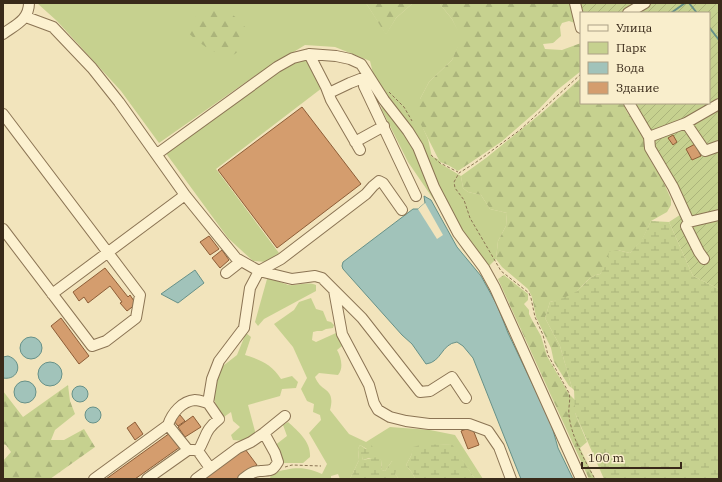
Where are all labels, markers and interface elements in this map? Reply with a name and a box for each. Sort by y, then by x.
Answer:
legend [580,12,710,104]
text: Улица [616,20,653,35]
text: Парк [616,40,646,55]
text: Вода [616,60,645,75]
text: Здание [616,80,659,95]
scale bar [582,444,681,470]
text: 100 m [588,450,624,465]

